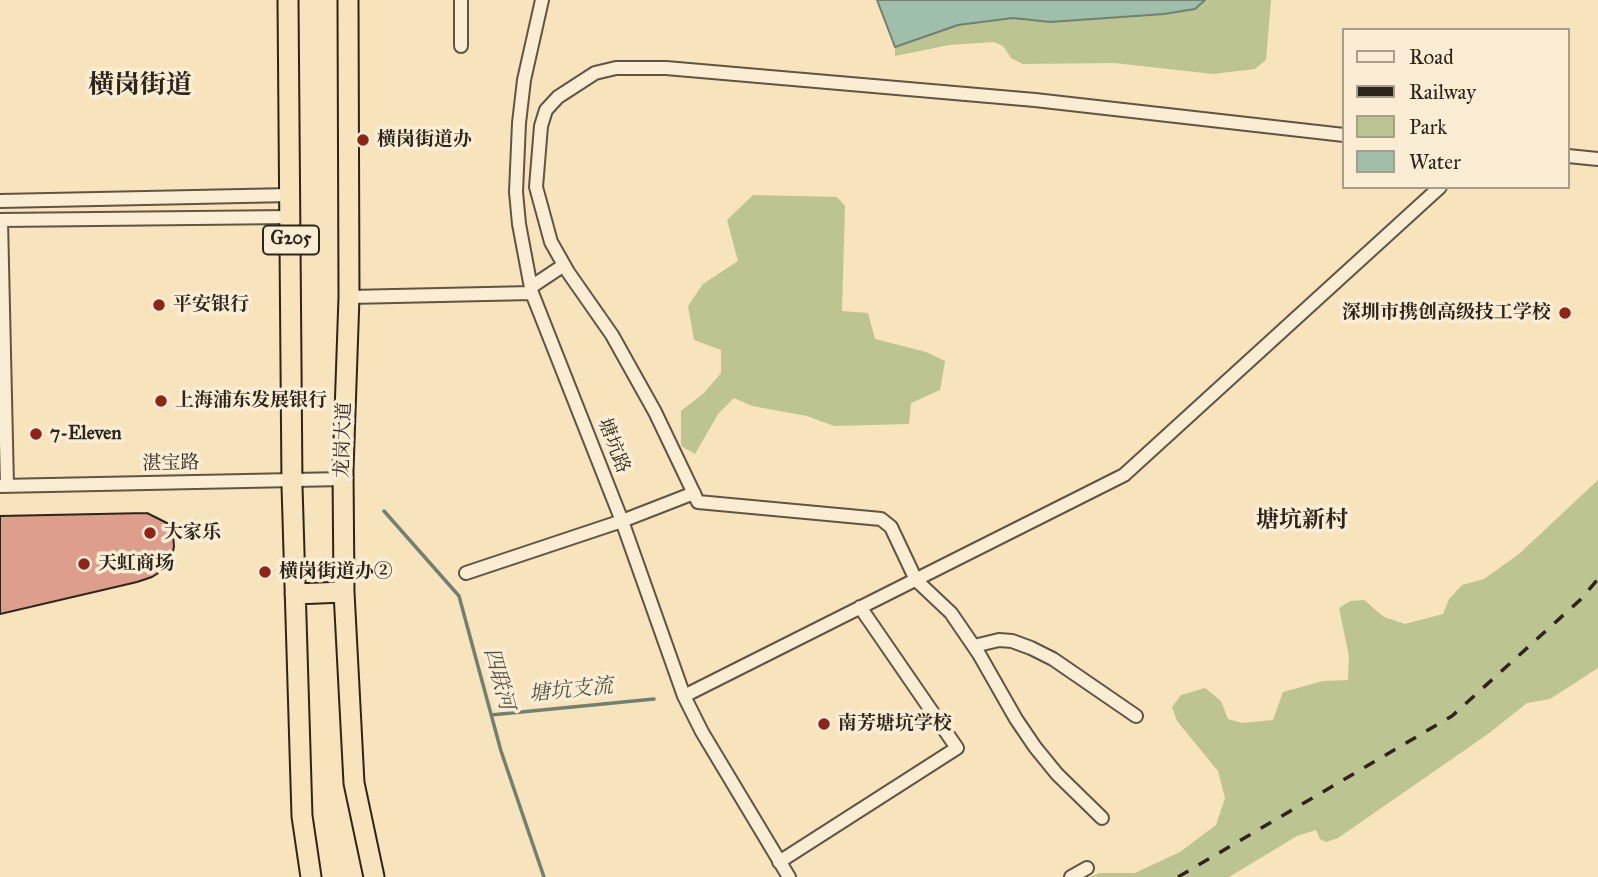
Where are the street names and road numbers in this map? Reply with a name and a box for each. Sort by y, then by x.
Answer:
road number: G205 [263,226,319,254]
street label: 龙岗大道 [331,402,357,478]
street label: 塘坑路 [592,415,634,477]
street label: 湛宝路 [142,452,200,476]

